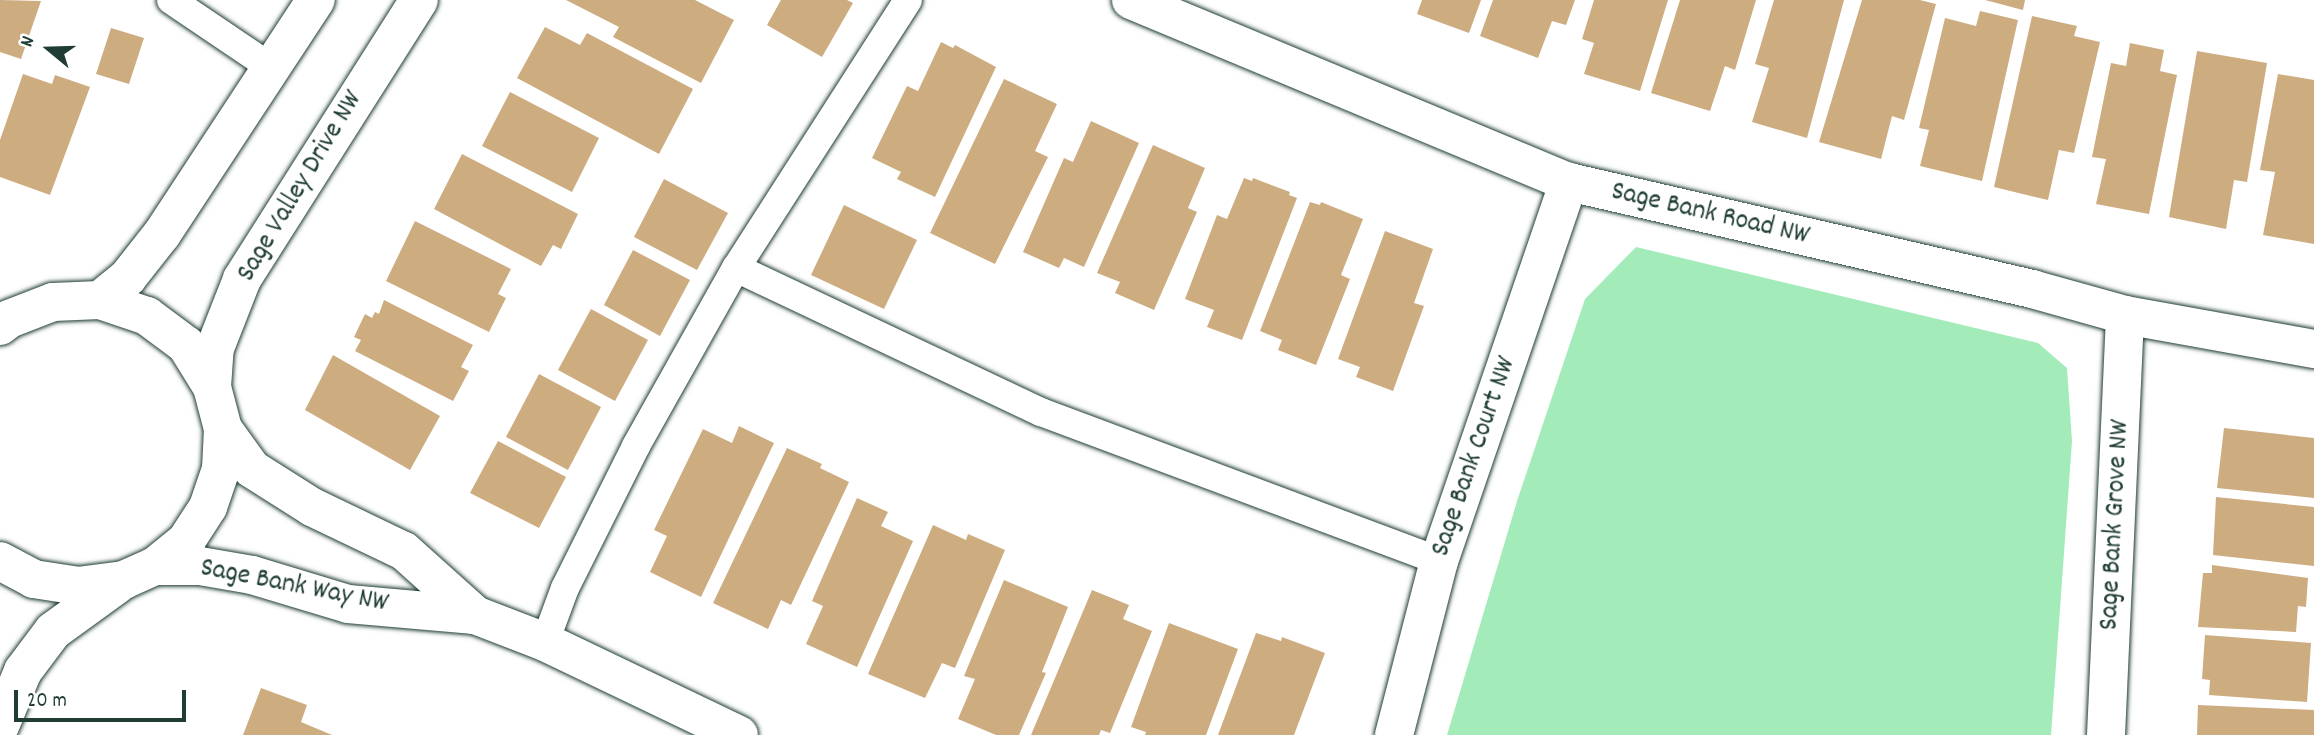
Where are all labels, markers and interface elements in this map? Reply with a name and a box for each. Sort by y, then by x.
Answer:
north arrow [14,14,84,84]
text: N [14,33,43,51]
street label: Sage Valley Drive NW [231,85,371,289]
street label: Sage Bank Road NW [1608,176,1812,254]
street label: Sage Bank Court NW [1425,353,1525,561]
street label: Sage Bank Grove NW [2094,419,2138,631]
street label: Sage Bank Way NW [197,552,391,622]
scale bar [18,676,189,720]
text: 20 m [27,687,67,717]

